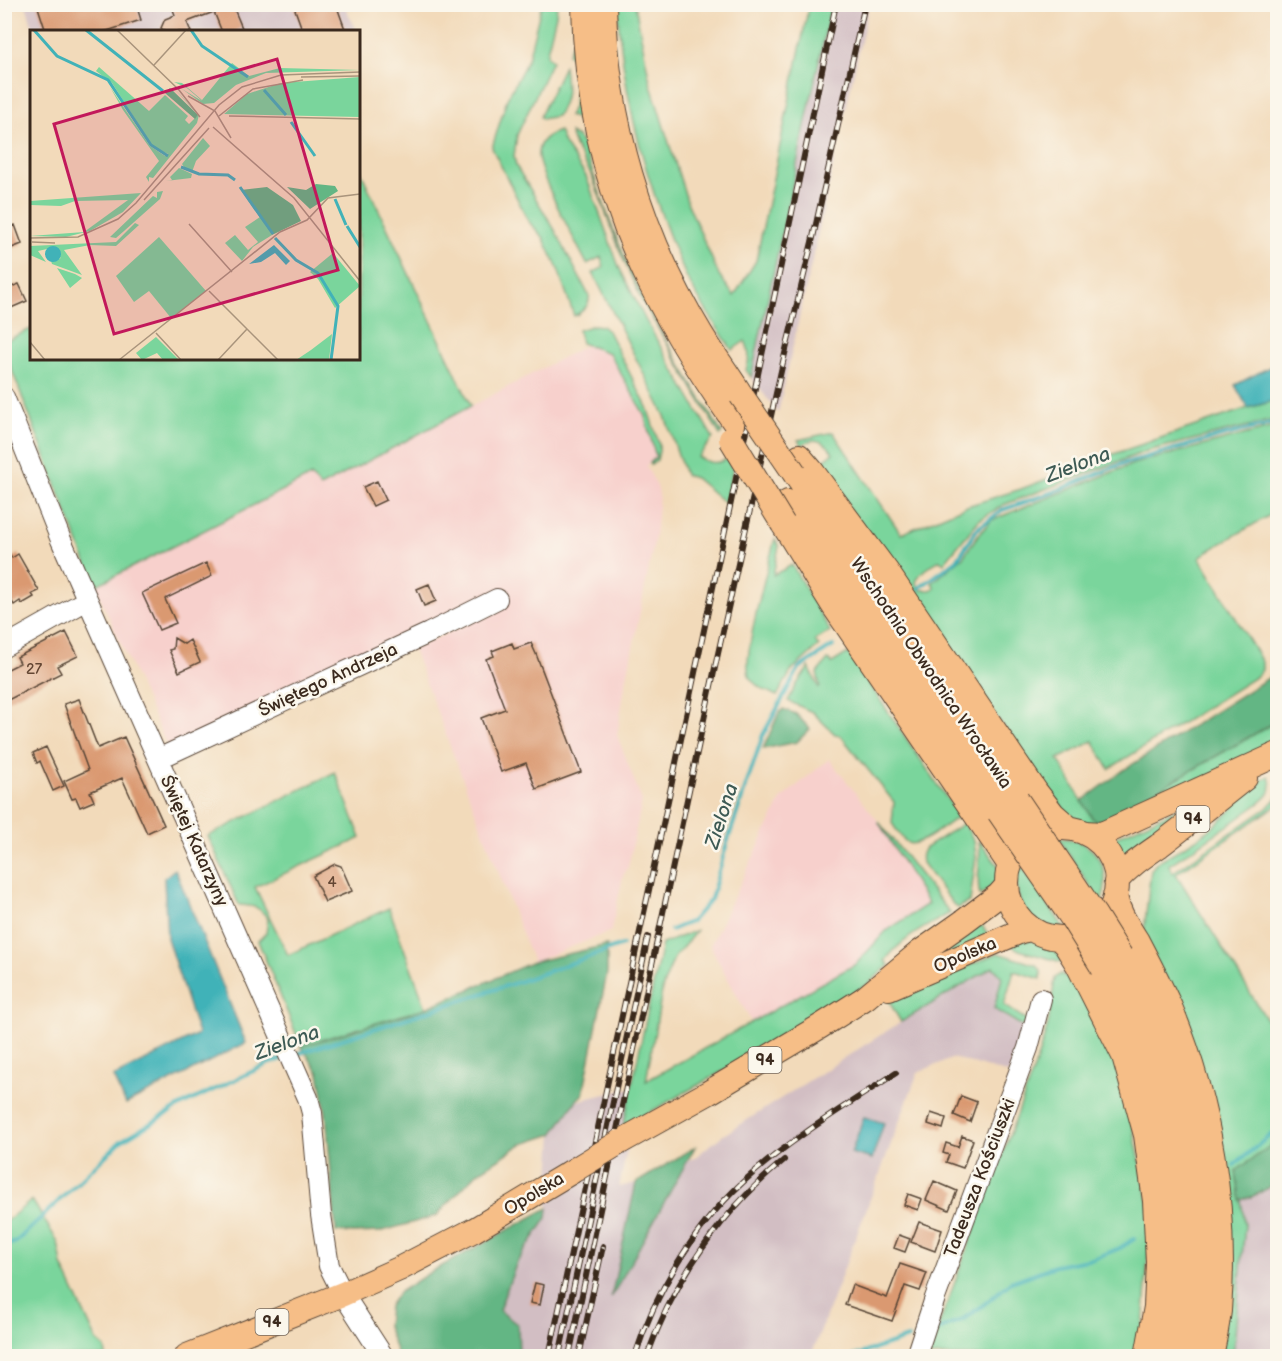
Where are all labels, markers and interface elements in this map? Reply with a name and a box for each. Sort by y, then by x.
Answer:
inset map [30,30,360,360]
water label: Zielona [1041,442,1114,489]
street label: Wschodnia Obwodnica Wrocławia [846,554,1016,792]
street label: Świętego Andrzeja [254,637,401,721]
house number: 27 [26,660,43,679]
street label: Świętej Katarzyny [156,771,234,911]
water label: Zielona [700,780,744,853]
road number: 94 [1176,806,1210,832]
house number: 4 [327,873,337,892]
street label: Opolska [931,932,999,978]
water label: Zielona [250,1020,323,1066]
road number: 94 [748,1047,782,1073]
street label: Tadeusza Kościuszki [940,1096,1020,1260]
street label: Opolska [500,1168,568,1220]
road number: 94 [256,1309,288,1335]

